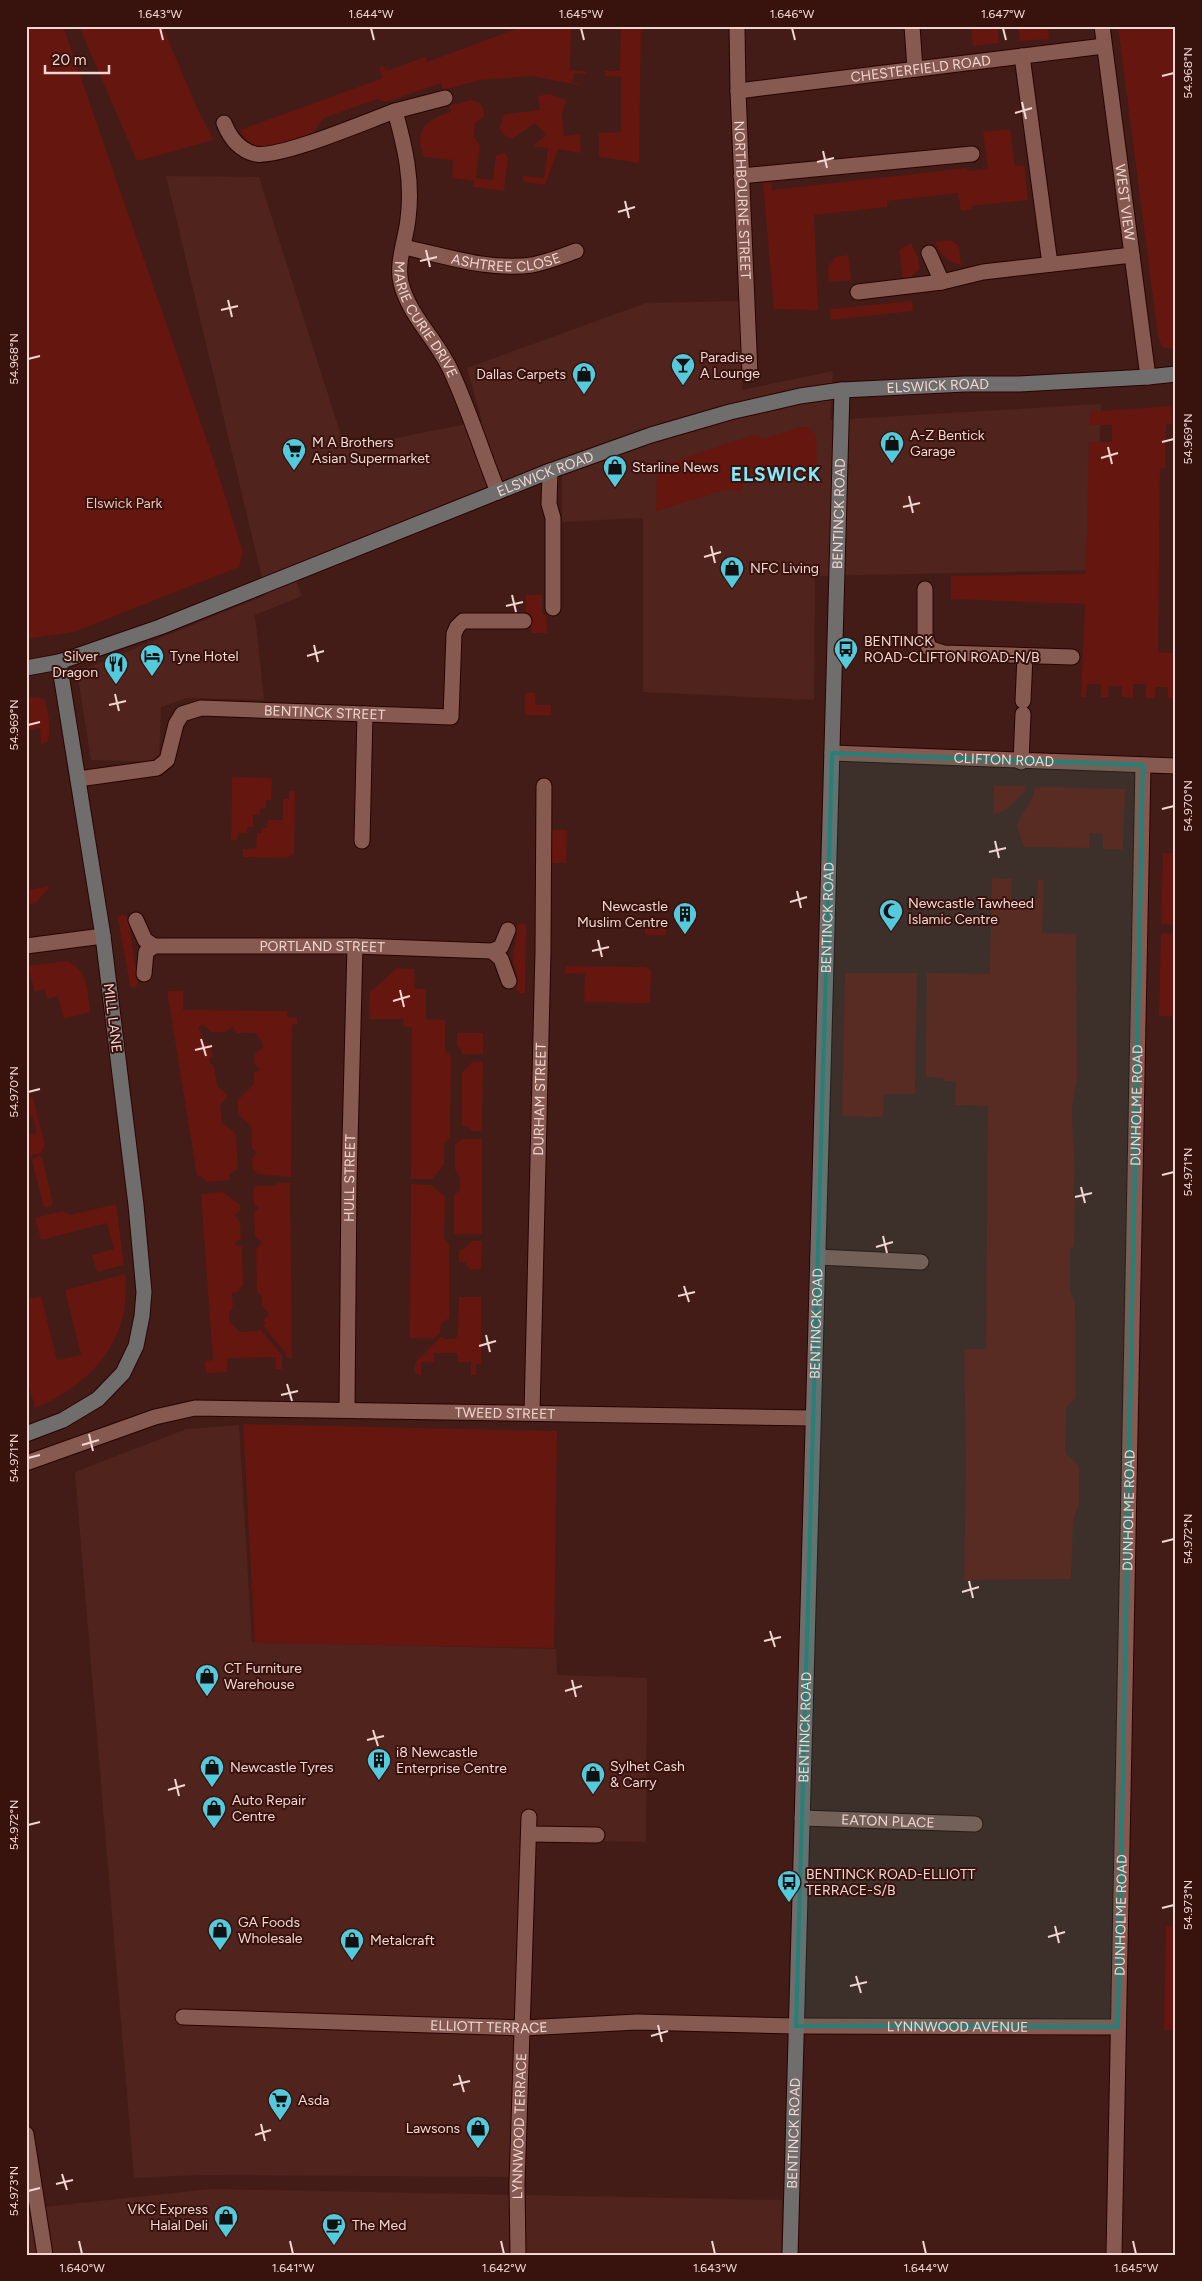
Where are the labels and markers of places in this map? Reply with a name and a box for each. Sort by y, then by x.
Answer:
place label: Paradise A Lounge [700,349,760,382]
bar icon: Paradise A Lounge [670,352,696,386]
shop icon: Dallas Carpets [571,361,597,395]
place label: Dallas Carpets [476,366,566,383]
place label: A-Z Bentick Garage [910,427,985,460]
shop icon: A-Z Bentick Garage [879,430,905,464]
place label: M A Brothers Asian Supermarket [312,434,430,467]
supermarket icon: M A Brothers Asian Supermarket [281,437,307,471]
shop icon: Starline News [602,454,628,488]
place label: Starline News [632,459,719,476]
shop icon: NFC Living [719,555,745,589]
place label: NFC Living [750,560,819,577]
place label: BENTINCK ROAD-CLIFTON ROAD-N/B [864,633,1040,666]
bus stop icon: BENTINCK ROAD-CLIFTON ROAD-N/B [833,636,859,670]
hotel icon: Tyne Hotel [139,643,165,677]
place label: Silver Dragon [52,648,98,681]
place label: Tyne Hotel [170,648,238,665]
restaurant icon: Silver Dragon [103,651,129,685]
place label: Newcastle Tawheed Islamic Centre [908,895,1034,928]
place label: Newcastle Muslim Centre [577,898,668,931]
mosque icon: Newcastle Tawheed Islamic Centre [878,898,904,932]
building icon: Newcastle Muslim Centre [672,901,698,935]
place label: CT Furniture Warehouse [224,1660,302,1693]
shop icon: CT Furniture Warehouse [194,1663,220,1697]
place label: i8 Newcastle Enterprise Centre [396,1744,507,1777]
building icon: i8 Newcastle Enterprise Centre [366,1747,392,1781]
shop icon: Newcastle Tyres [199,1754,225,1788]
place label: Sylhet Cash & Carry [610,1758,685,1791]
place label: Newcastle Tyres [230,1759,334,1776]
shop icon: Sylhet Cash & Carry [580,1761,606,1795]
place label: Auto Repair Centre [232,1792,306,1825]
shop icon: Auto Repair Centre [201,1795,227,1829]
place label: BENTINCK ROAD-ELLIOTT TERRACE-S/B [806,1866,976,1899]
bus stop icon: BENTINCK ROAD-ELLIOTT TERRACE-S/B [776,1869,802,1903]
place label: GA Foods Wholesale [238,1914,303,1947]
shop icon: GA Foods Wholesale [207,1917,233,1951]
shop icon: Metalcraft [339,1927,365,1961]
place label: Metalcraft [370,1932,435,1949]
supermarket icon: Asda [267,2087,293,2121]
place label: Asda [298,2092,329,2109]
shop icon: Lawsons [465,2115,491,2149]
place label: Lawsons [406,2120,460,2137]
place label: VKC Express Halal Deli [128,2201,208,2234]
shop icon: VKC Express Halal Deli [213,2204,239,2238]
cafe icon: The Med [321,2212,347,2246]
place label: The Med [352,2217,406,2234]

